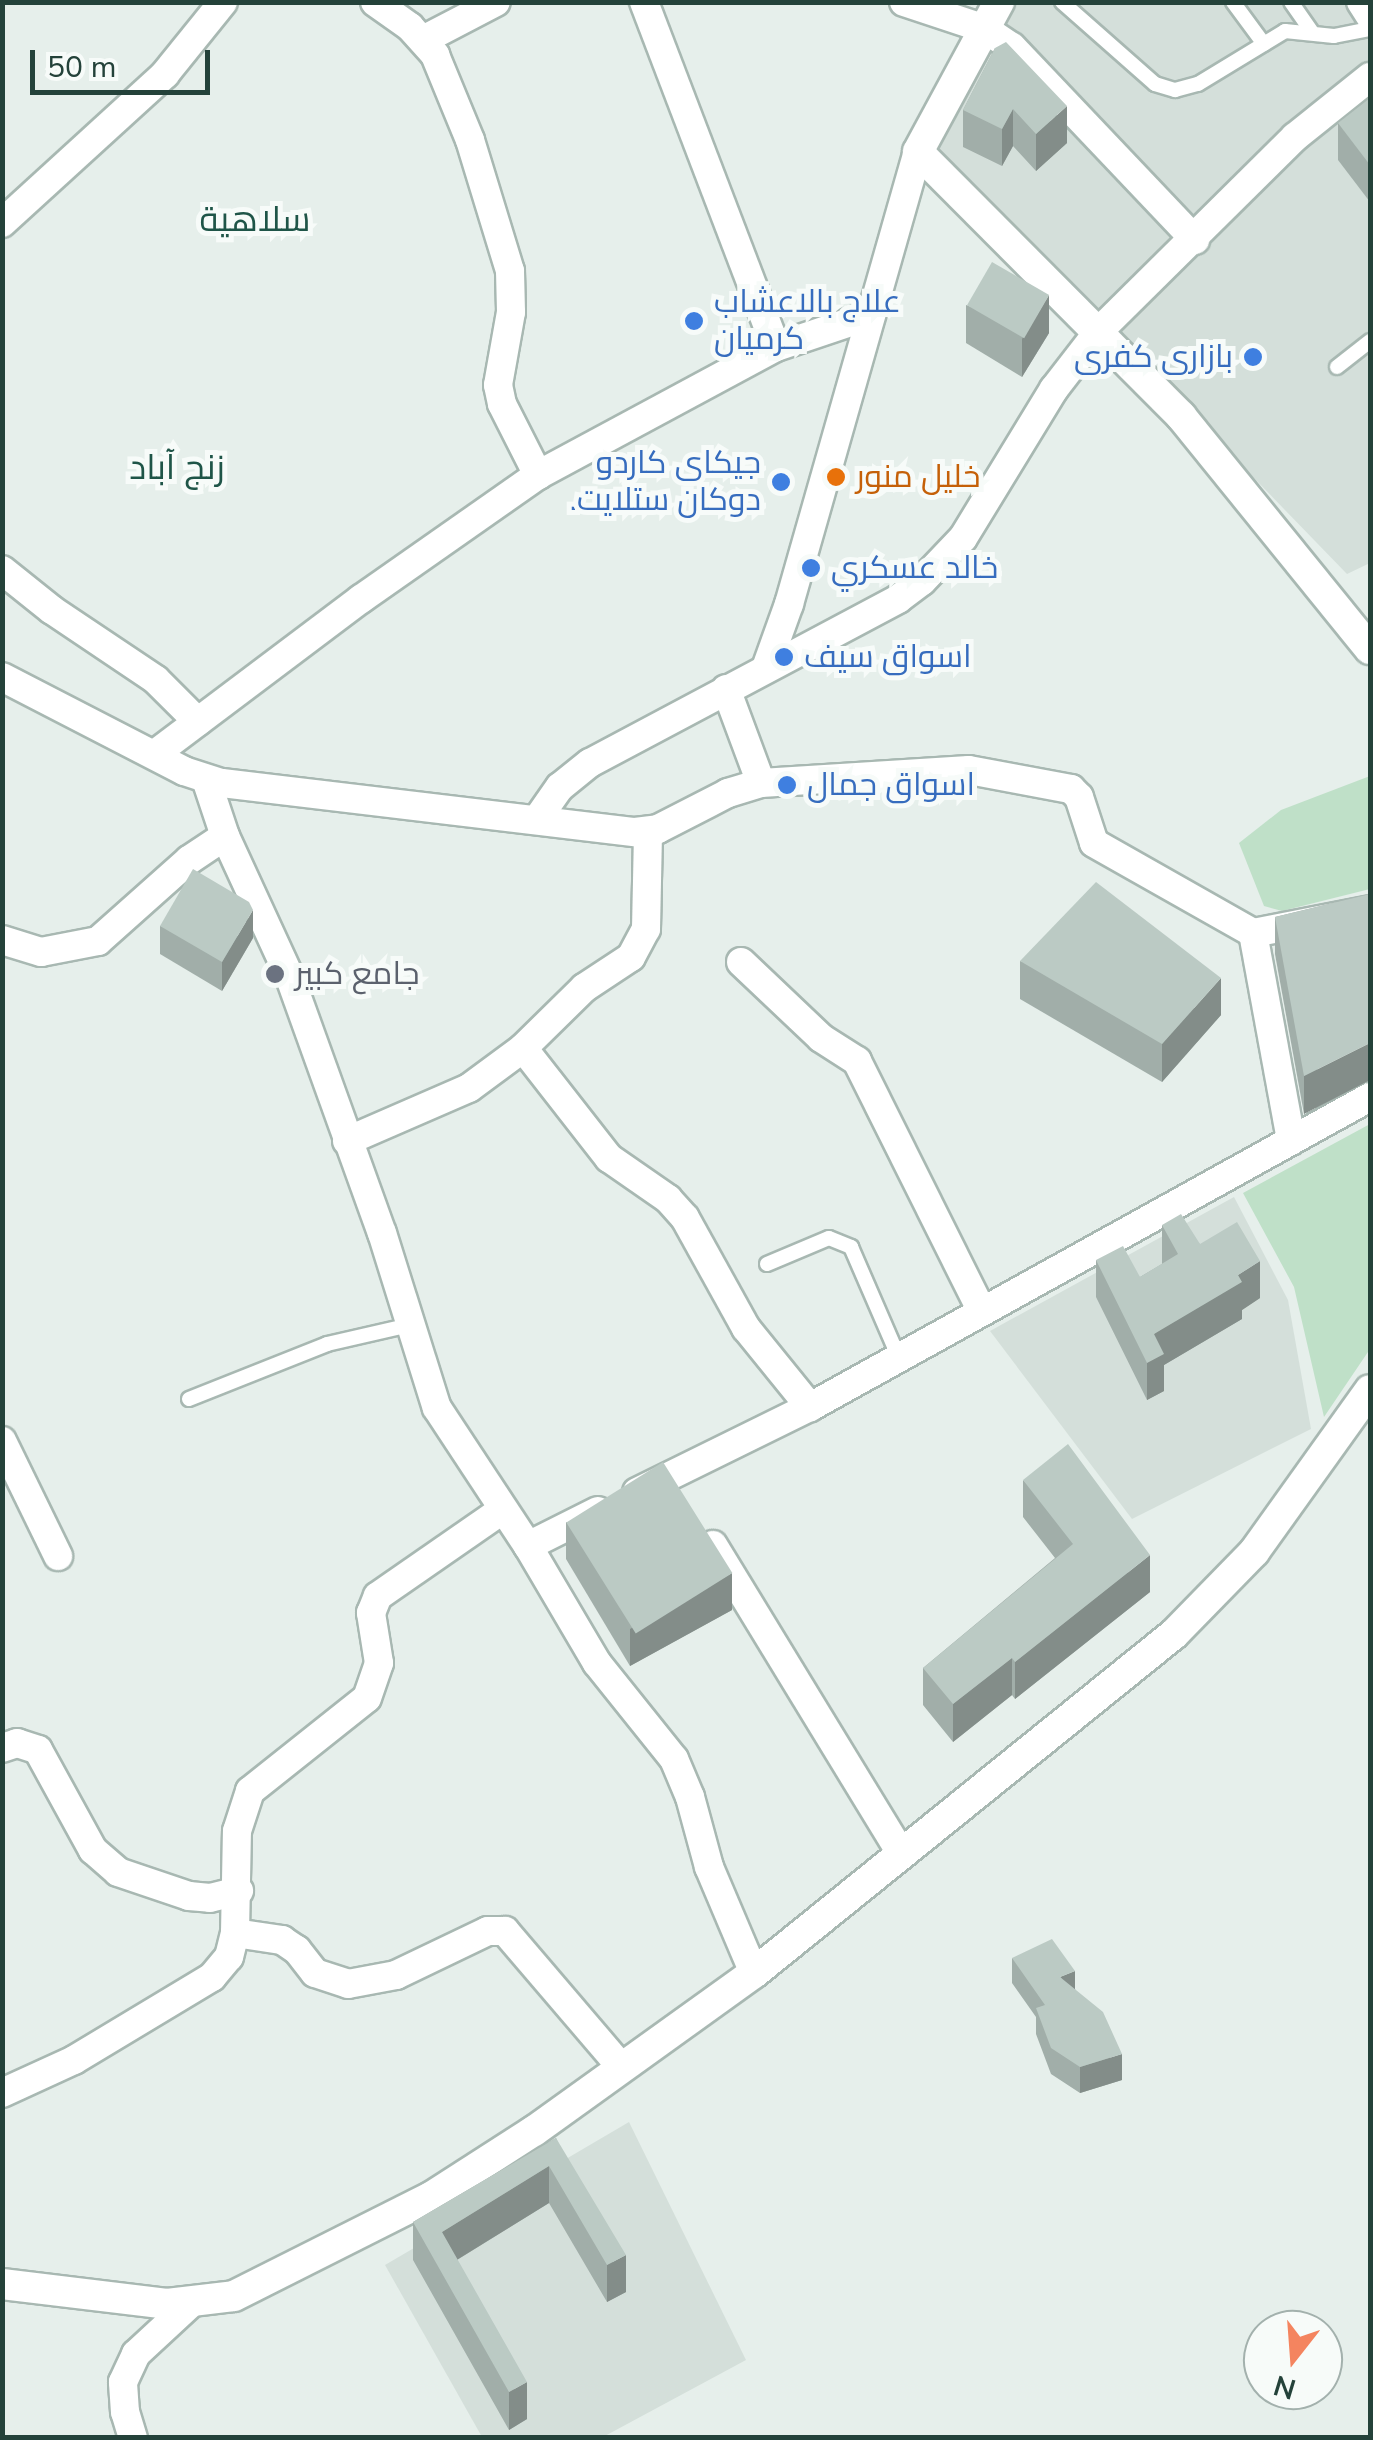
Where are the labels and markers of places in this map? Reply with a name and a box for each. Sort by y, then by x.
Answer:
place label: علاج بالاعشاب كرميان [714,284,901,359]
marker: علاج بالاعشاب كرميان [683,310,705,332]
place label: بازاری کفری [1074,338,1233,376]
marker: بازاری کفری [1242,346,1264,368]
place label: جیکای کاردو .دوکان ستلایت [570,445,761,520]
place label: خلیل منور [856,458,980,496]
marker: خلیل منور [825,466,847,488]
marker: جیکای کاردو .دوکان ستلایت [770,471,792,493]
place label: خالد عسکري [831,549,998,587]
marker: خالد عسکري [800,557,822,579]
place label: اسواق سيف [804,638,972,676]
marker: اسواق سيف [773,646,795,668]
place label: اسواق جمال [807,766,975,804]
marker: اسواق جمال [776,774,798,796]
place label: جامع كبير [295,955,420,993]
marker: جامع كبير [264,963,286,985]

